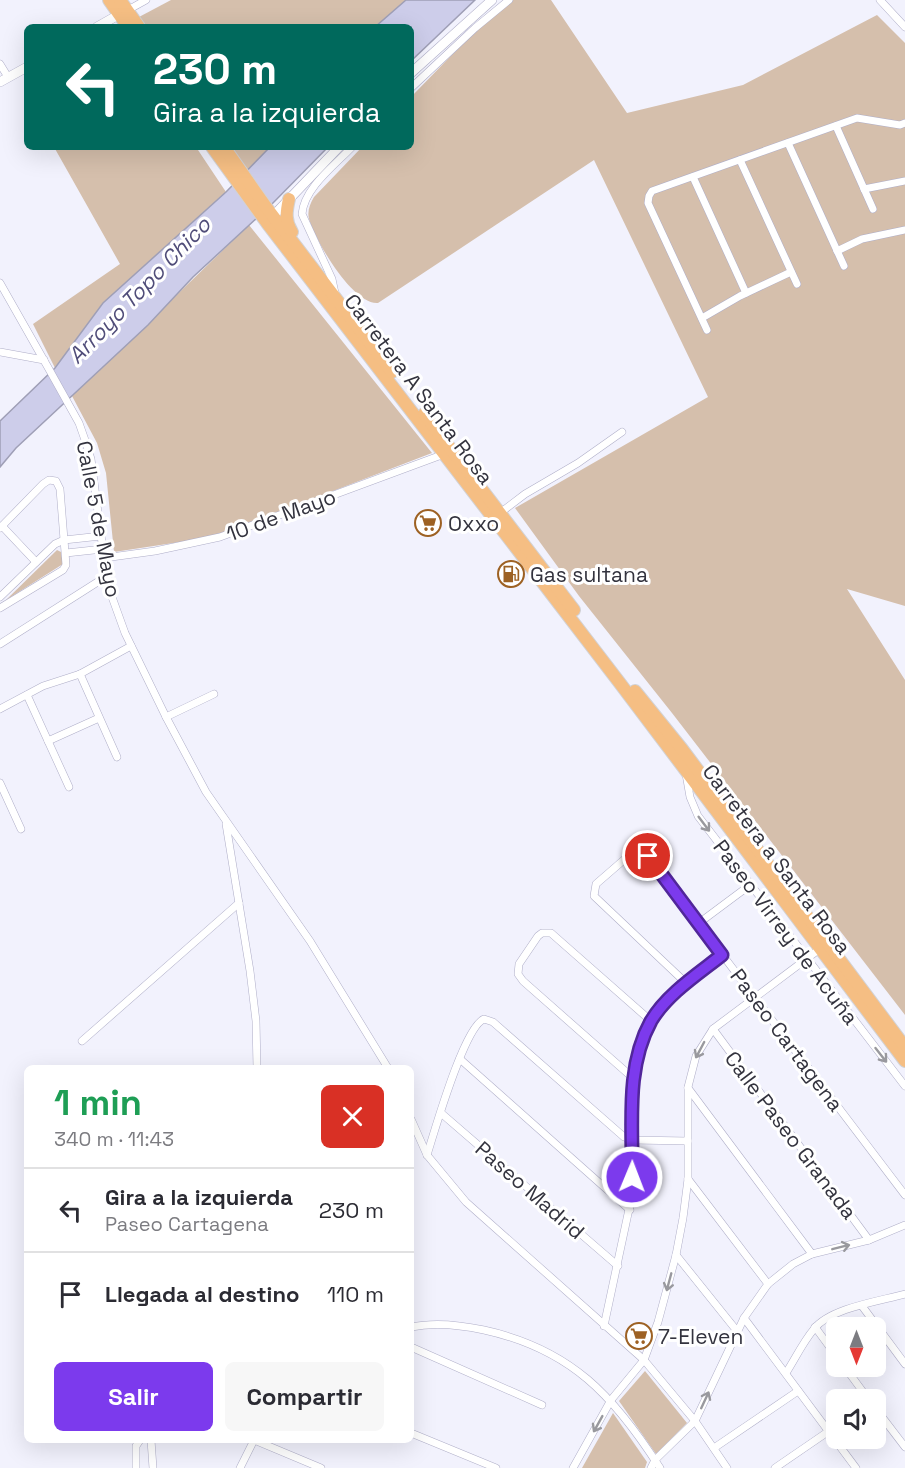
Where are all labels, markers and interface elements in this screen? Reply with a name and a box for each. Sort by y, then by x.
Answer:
text: 230 m [153,43,277,96]
icon: left [54,48,132,126]
text: Gira a la izquierda [153,95,380,130]
water label: Arroyo Topo Chico [62,210,217,369]
street label: Carretera A Santa Rosa [338,288,500,490]
street label: Calle 5 de Mayo [71,438,127,600]
street label: 10 de Mayo [222,483,340,547]
supermarket icon: Oxxo [413,508,443,538]
place label: Oxxo [448,510,499,537]
fuel station icon: Gas sultana [496,559,526,589]
place label: Gas sultana [530,561,648,588]
street label: Carretera a Santa Rosa [697,759,857,959]
one-way arrow [698,815,710,831]
pin [622,830,673,881]
street label: Paseo Virrey de Acuña [708,834,864,1030]
icon: arrive [631,839,664,872]
street label: Paseo Cartagena [724,963,850,1117]
one-way arrow [694,1040,705,1058]
street label: Calle Paseo Granada [719,1046,863,1224]
one-way arrow [875,1047,888,1063]
text: 1 min [54,1080,142,1126]
button: close [321,1085,384,1148]
text: 340 m · 11:43 [54,1126,174,1152]
street label: Paseo Madrid [470,1135,590,1245]
position arrow [600,1145,664,1209]
text: Gira a la izquierda [105,1183,293,1211]
icon: left [54,1194,87,1227]
text: 230 m [319,1196,384,1224]
text: Paseo Cartagena [105,1211,269,1237]
one-way arrow [831,1240,850,1252]
one-way arrow [662,1273,674,1292]
icon: arrive [54,1278,87,1311]
text: Llegada al destino [105,1280,299,1308]
text: 110 m [327,1280,384,1308]
north arrow [826,1317,886,1377]
map controls [826,1317,886,1449]
supermarket icon: 7-Eleven [624,1321,654,1351]
place label: 7-Eleven [658,1323,743,1350]
button: Salir [54,1362,213,1431]
button: Compartir [225,1362,384,1431]
button: sound [826,1389,886,1449]
one-way arrow [700,1391,711,1409]
one-way arrow [592,1415,604,1432]

